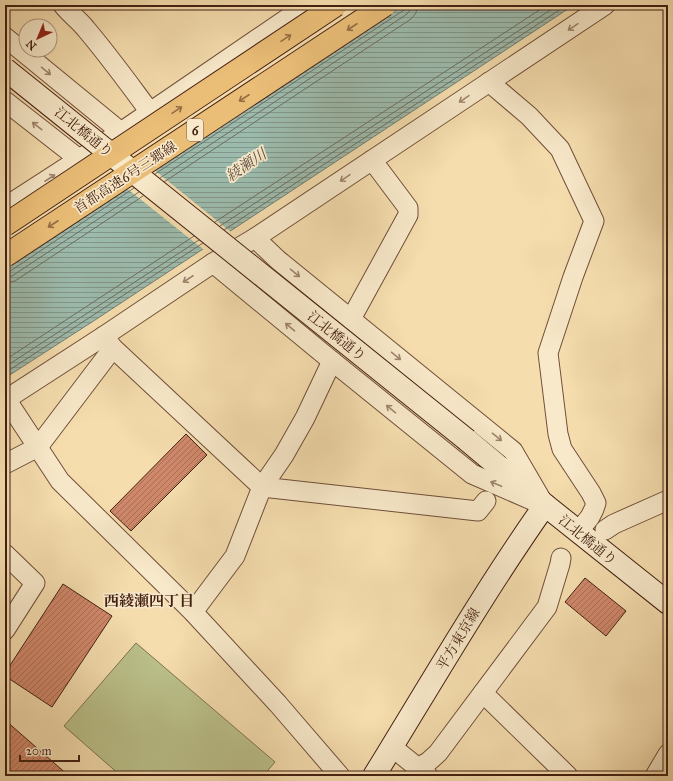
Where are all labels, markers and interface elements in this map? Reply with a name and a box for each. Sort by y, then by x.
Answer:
north arrow [18,18,58,58]
one-way arrow [346,23,358,31]
one-way arrow [567,23,579,31]
one-way arrow [280,34,291,42]
text: N [23,36,39,53]
one-way arrow [41,66,51,75]
one-way arrow [238,94,249,102]
one-way arrow [459,94,470,103]
street label: 江北橋通り [51,104,116,161]
one-way arrow [172,106,183,114]
road number: 6 [187,119,203,141]
one-way arrow [32,122,43,131]
street label: 首都高速6号三郷線 [71,138,180,217]
water label: 綾瀬川 [222,144,271,185]
one-way arrow [44,174,55,182]
one-way arrow [339,174,350,183]
one-way arrow [48,220,59,228]
one-way arrow [290,269,300,278]
one-way arrow [183,275,194,283]
street label: 江北橋通り [304,308,369,365]
one-way arrow [285,322,296,331]
one-way arrow [390,351,401,360]
one-way arrow [386,404,396,413]
one-way arrow [491,433,502,442]
one-way arrow [490,480,502,488]
street label: 江北橋通り [555,512,620,569]
district label: 西綾瀬四丁目 [104,592,194,610]
street label: 平方東京線 [433,605,484,674]
scale bar [20,737,79,763]
text: 20 m [26,744,52,758]

